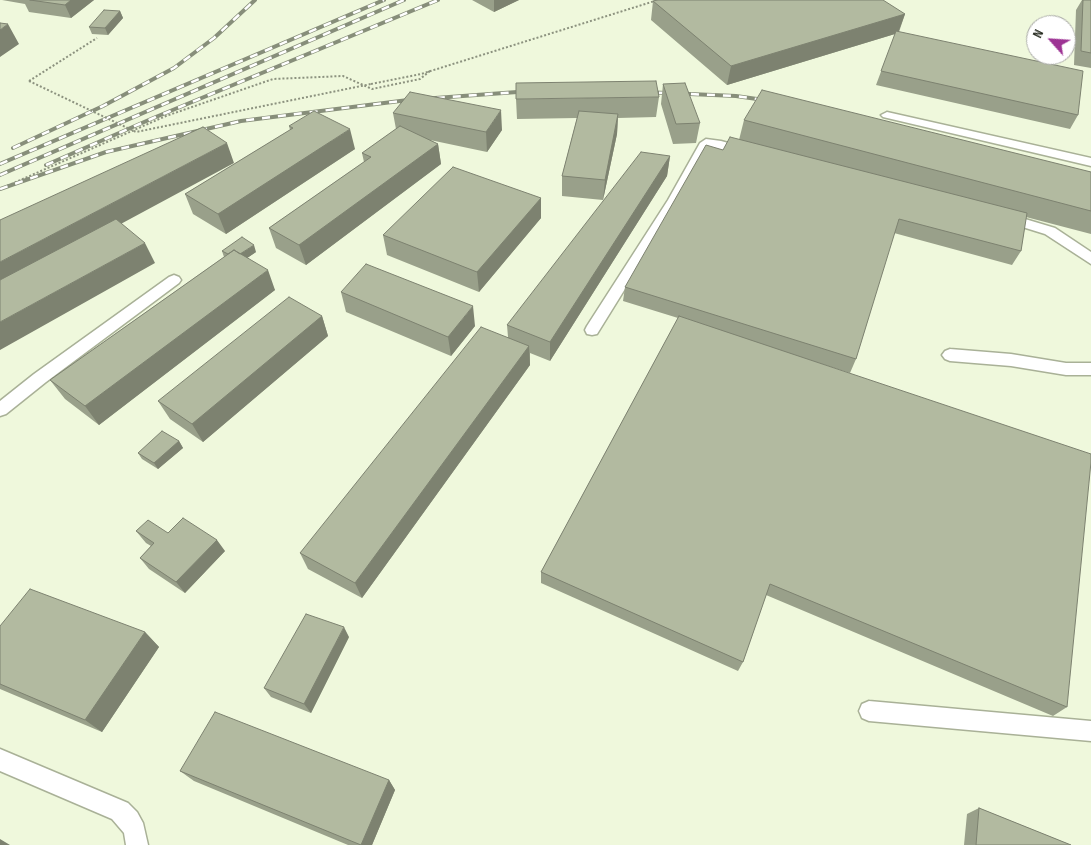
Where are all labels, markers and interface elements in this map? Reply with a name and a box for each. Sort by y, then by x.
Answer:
north arrow [1026,15,1076,65]
text: N [1029,27,1047,41]

